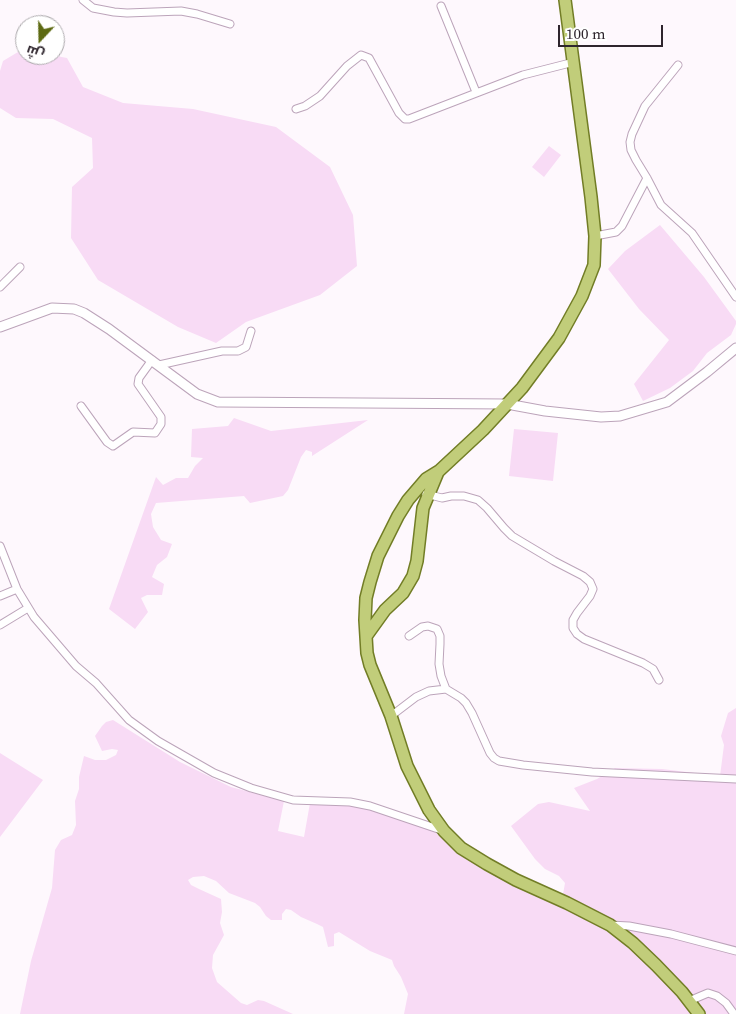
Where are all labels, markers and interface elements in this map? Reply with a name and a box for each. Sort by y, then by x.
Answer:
north arrow [15,15,65,65]
scale bar [561,15,666,47]
text: 100 m [566,23,606,44]
text: ش [23,41,47,66]

